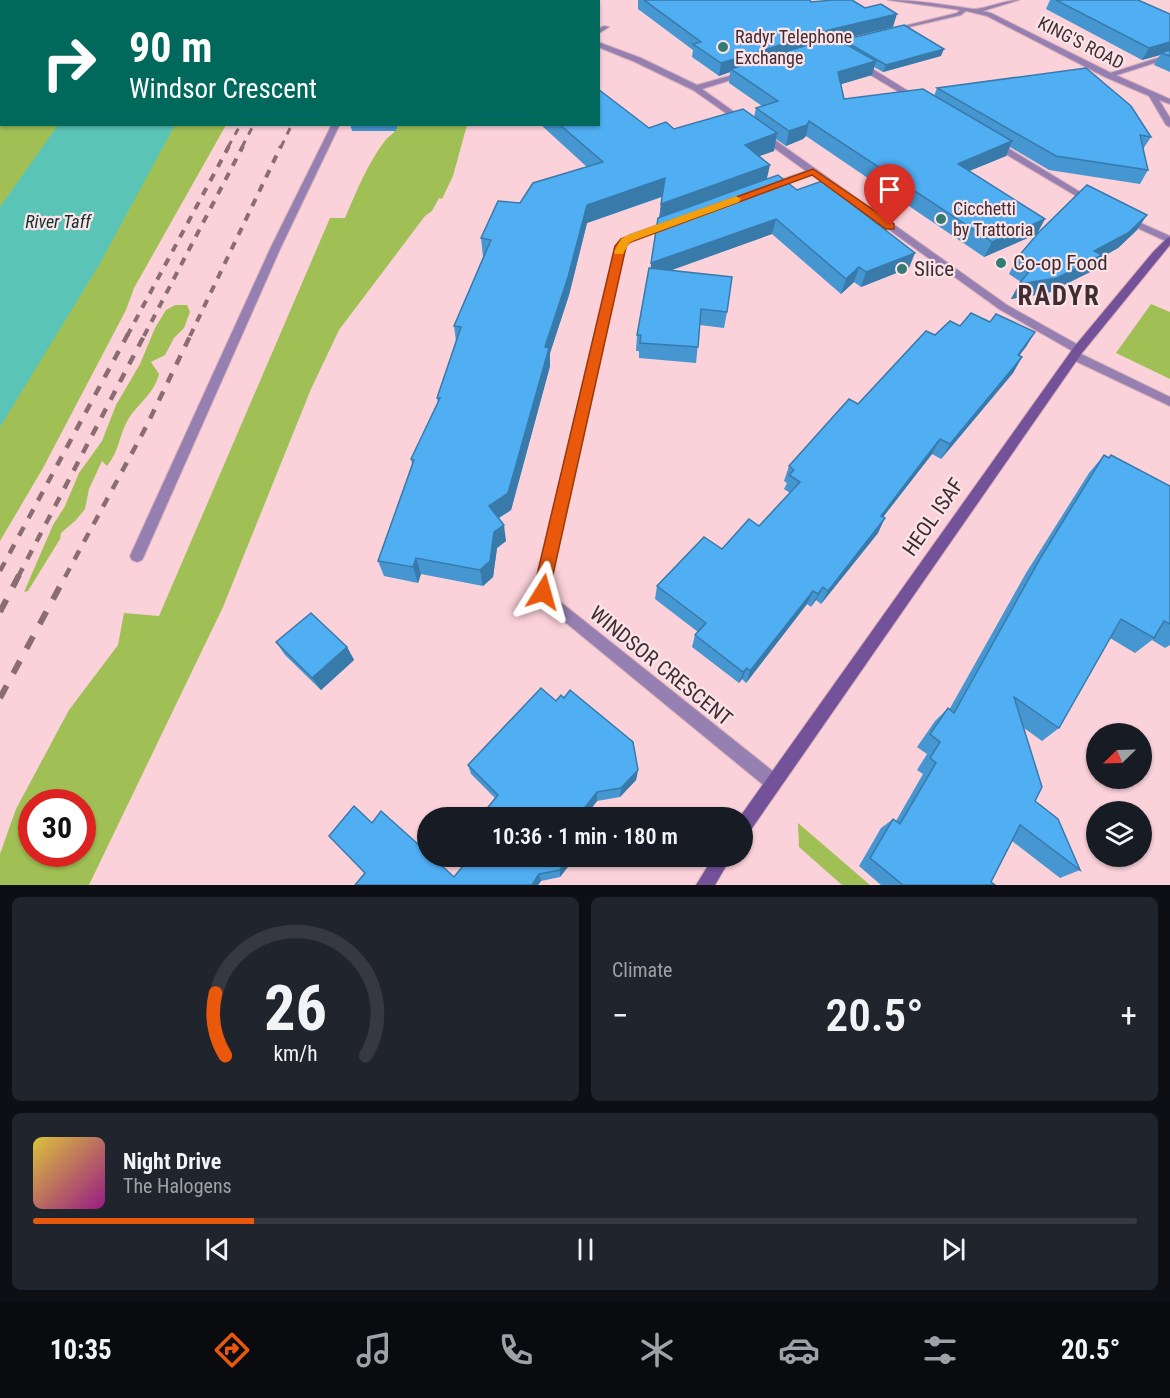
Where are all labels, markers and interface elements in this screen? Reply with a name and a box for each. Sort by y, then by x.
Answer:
street label: KING'S ROAD [1035,12,1128,73]
text: 90 m [129,23,212,72]
icon: right [30,24,108,102]
place label: Radyr Telephone Exchange [735,26,852,68]
marker: Radyr Telephone Exchange [716,40,730,54]
text: Windsor Crescent [129,73,317,105]
pin [864,164,915,226]
icon: arrive [873,173,906,206]
place label: Cicchetti by Trattoria [953,198,1033,240]
water label: River Taff [25,211,92,232]
marker: Cicchetti by Trattoria [934,212,948,226]
place label: Co-op Food [1013,251,1108,275]
marker: Co-op Food [994,256,1008,270]
place label: Slice [914,257,954,281]
marker: Slice [895,262,909,276]
district label: RADYR [1018,280,1100,312]
street label: HEOL ISAF [898,474,968,560]
position arrow [511,560,575,624]
street label: WINDSOR CRESCENT [585,601,737,731]
north arrow [1086,723,1152,789]
map controls [1086,723,1152,867]
speed limit sign: 30 [18,789,96,867]
button: layers [1086,801,1152,867]
text: 10:36 · 1 min · 180 m [492,824,678,849]
text: Climate [612,958,672,982]
text: 26 [264,972,327,1045]
text: 20.5° [826,989,924,1042]
text: − [612,996,629,1035]
text: + [1121,996,1137,1035]
text: km/h [273,1041,318,1066]
text: Night Drive [123,1149,221,1174]
text: The Halogens [123,1174,232,1198]
icon: previous [201,1233,234,1266]
icon: pause [569,1233,602,1266]
icon: next [937,1233,970,1266]
icon: directions [211,1329,253,1371]
icon: music [353,1329,395,1371]
icon: phone [495,1329,537,1371]
icon: climate [636,1329,678,1371]
icon: car [778,1329,820,1371]
icon: filters [919,1329,961,1371]
text: 10:35 [50,1334,112,1366]
text: 20.5° [1061,1334,1120,1366]

